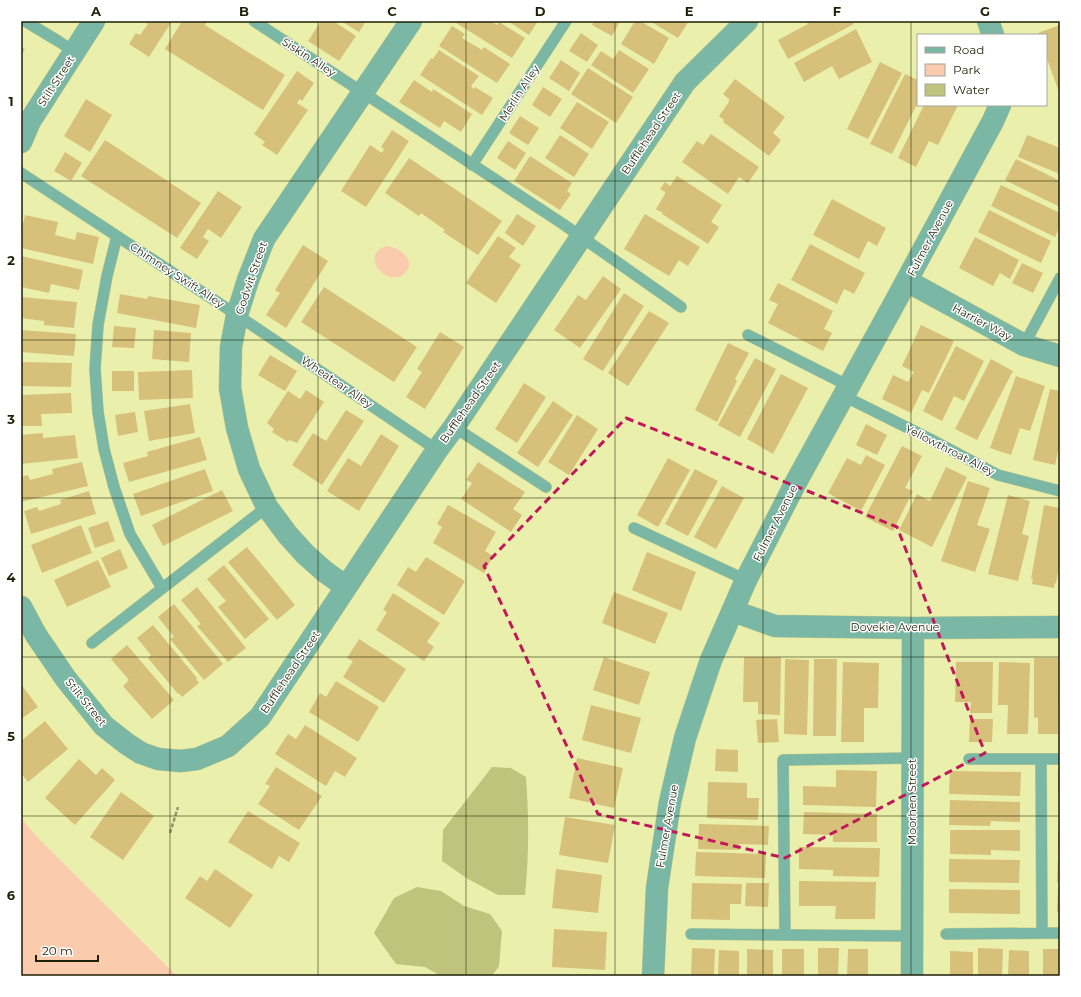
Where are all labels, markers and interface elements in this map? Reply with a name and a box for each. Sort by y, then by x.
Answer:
text: A [90,3,102,19]
text: B [239,3,249,19]
text: C [387,3,397,19]
text: D [535,3,546,19]
text: E [685,3,694,19]
text: F [833,3,841,19]
text: G [980,3,990,19]
street label: Siskin Alley [279,34,339,80]
legend [917,34,1047,106]
text: Road [953,42,984,57]
street label: Stilt Street [34,53,78,109]
street label: Merlin Alley [496,62,542,124]
text: Park [953,62,981,77]
text: Water [953,82,990,97]
street label: Bufflehead Street [618,89,684,177]
text: 1 [8,93,14,109]
street label: Fulmer Avenue [904,197,956,278]
street label: Chimney Swift Alley [127,239,227,311]
street label: Godwit Street [232,239,270,316]
text: 2 [7,252,15,268]
street label: Harrier Way [950,301,1014,343]
street label: Wheatear Alley [299,353,375,411]
street label: Bufflehead Street [437,358,504,446]
text: 3 [6,411,15,427]
street label: Yellowthroat Alley [903,421,997,479]
street label: Fulmer Avenue [750,482,801,564]
text: 4 [7,569,16,585]
street label: Dovekie Avenue [851,620,940,634]
street label: Bufflehead Street [257,628,323,716]
street label: Stilt Street [62,675,110,729]
text: 5 [7,728,15,744]
street label: Moorhen Street [905,758,919,845]
street label: Fulmer Avenue [653,783,681,869]
text: 6 [7,887,16,903]
scale bar [36,937,98,963]
text: 20 m [42,943,73,958]

